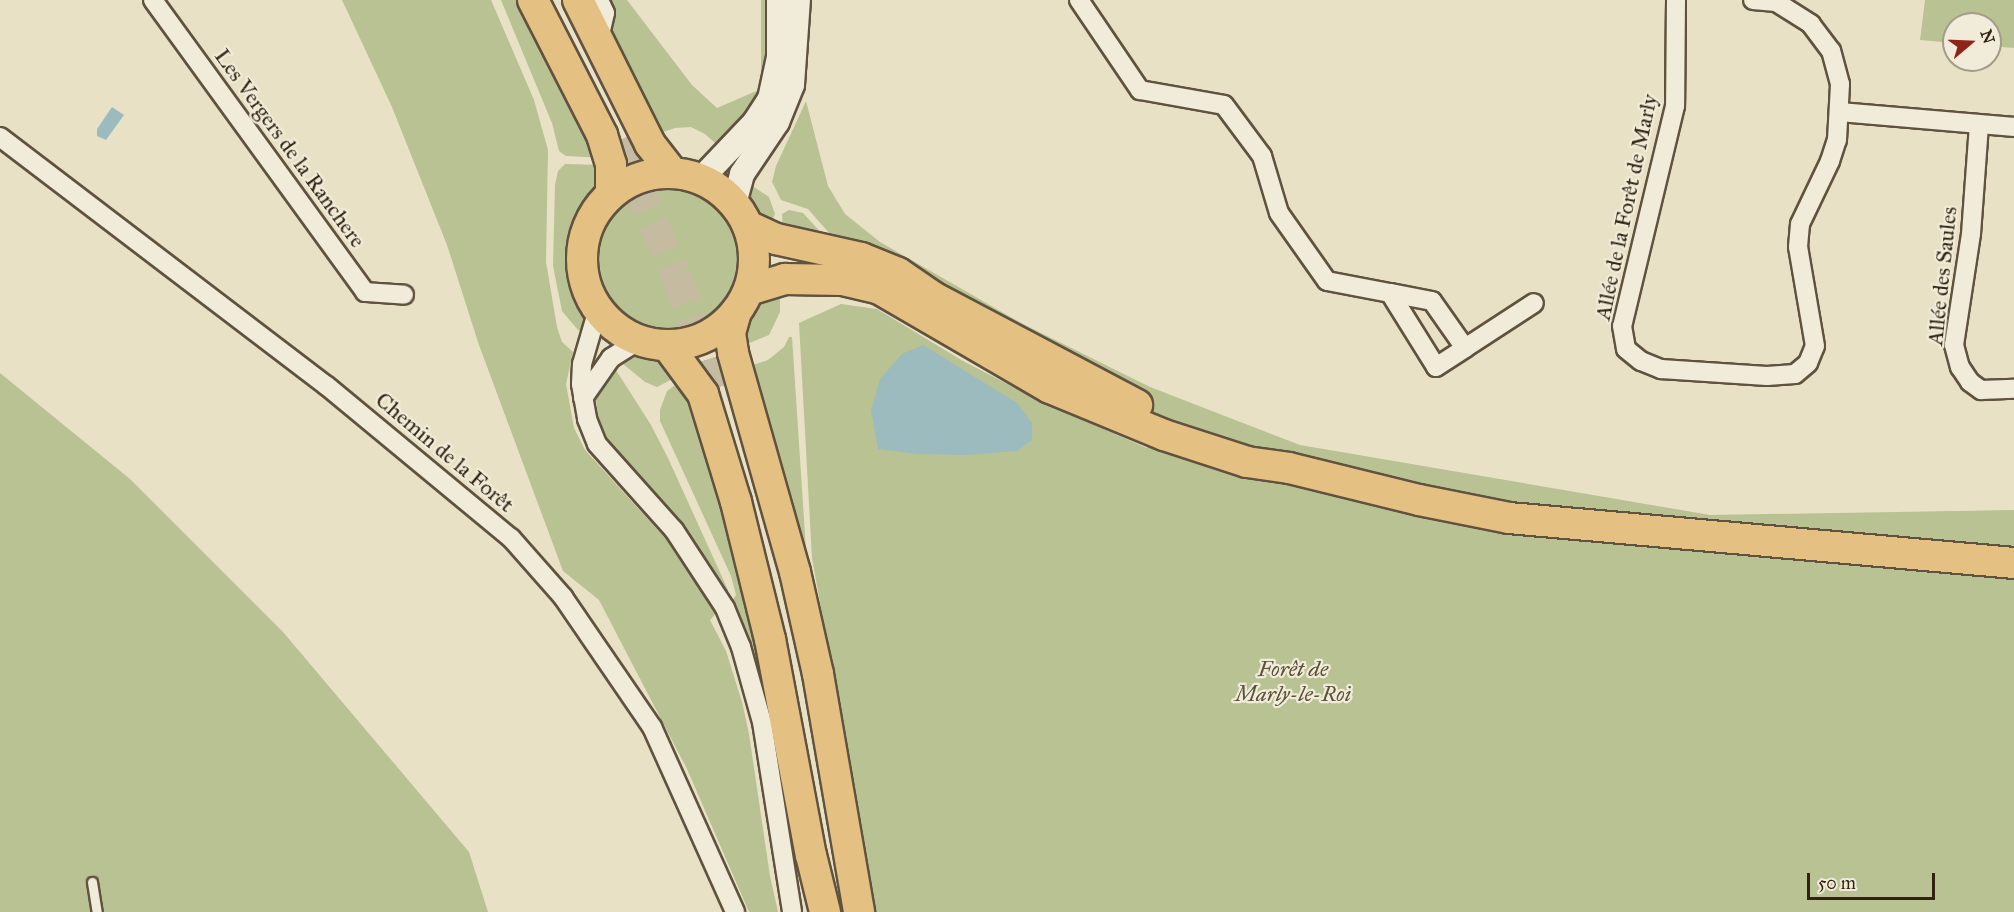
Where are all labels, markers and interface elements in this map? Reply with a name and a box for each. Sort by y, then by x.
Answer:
north arrow [1942,12,2002,72]
text: N [1976,27,1999,46]
street label: Les Vergers de la Ranchere [209,43,371,253]
street label: Allée de la Forêt de Marly [1589,92,1663,322]
street label: Allée des Saules [1922,205,1962,347]
street label: Chemin de la Forêt [370,386,520,518]
park label: Forêt de Marly-le-Roi [1235,655,1351,706]
scale bar [1810,861,1938,899]
text: 50 m [1818,872,1856,894]

